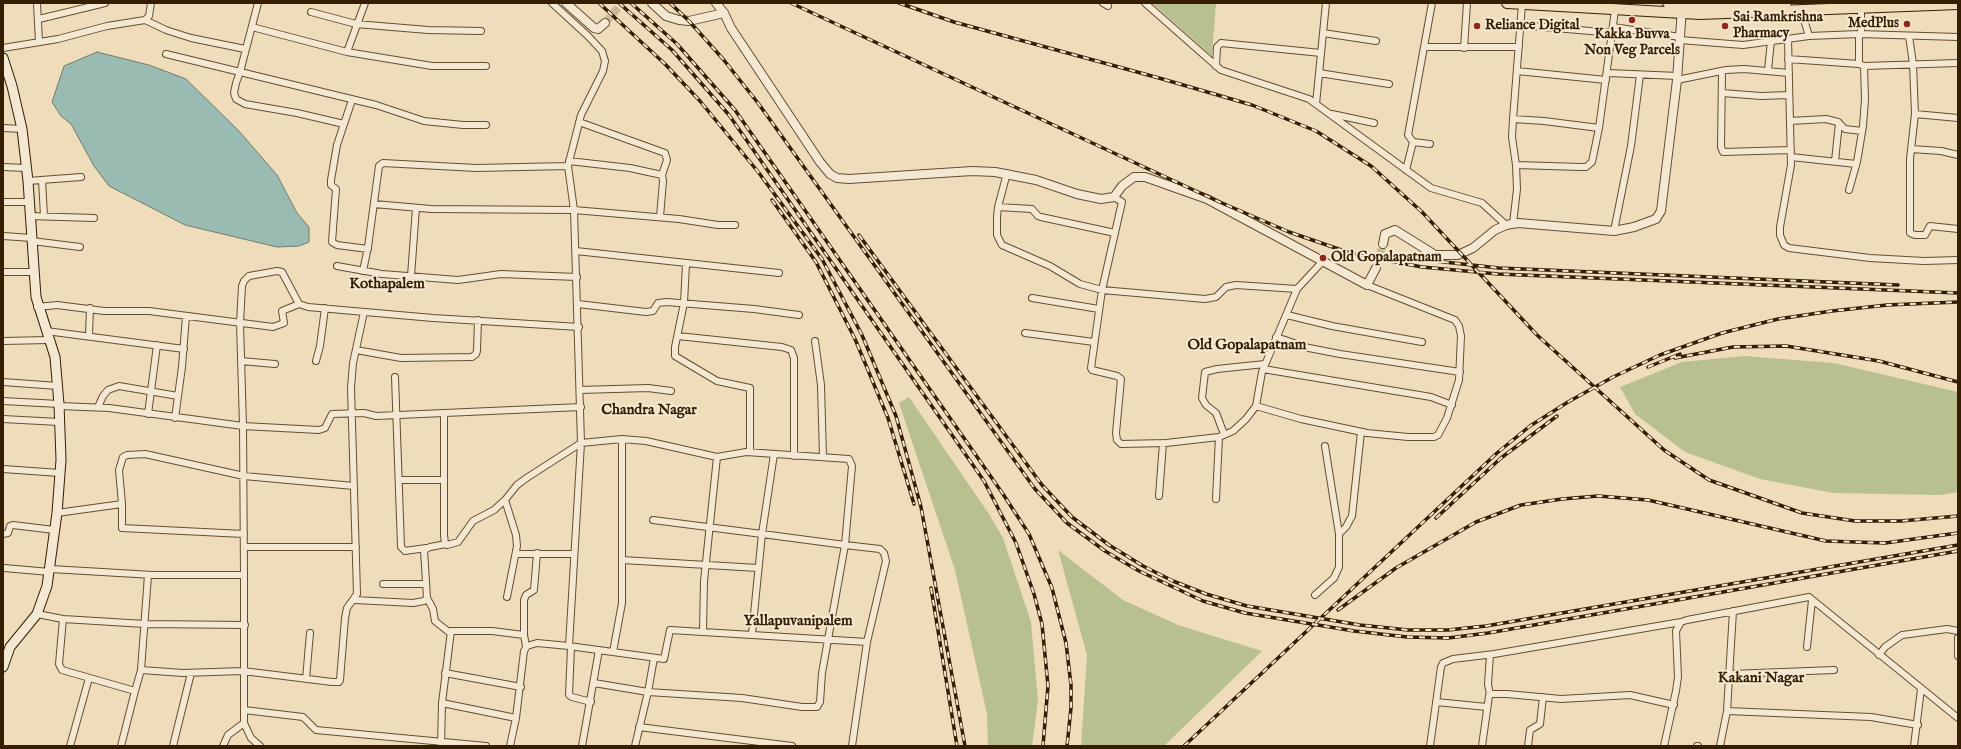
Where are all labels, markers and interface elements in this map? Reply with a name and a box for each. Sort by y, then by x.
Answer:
place label: Sai Ramkrishna Pharmacy [1733,10,1823,42]
marker: Kakka Buvva Non Veg Parcels [1627,15,1637,25]
place label: MedPlus [1848,16,1899,32]
place label: Reliance Digital [1485,18,1580,34]
marker: MedPlus [1902,19,1912,29]
marker: Reliance Digital [1472,21,1482,31]
marker: Sai Ramkrishna Pharmacy [1720,21,1730,31]
place label: Kakka Buvva Non Veg Parcels [1584,27,1680,60]
place label: Old Gopalapatnam [1331,250,1442,266]
marker: Old Gopalapatnam [1318,253,1328,263]
district label: Kothapalem [349,276,425,294]
district label: Old Gopalapatnam [1188,337,1306,355]
district label: Chandra Nagar [601,402,697,420]
district label: Yallapuvanipalem [744,613,852,631]
district label: Kakani Nagar [1718,670,1804,688]

